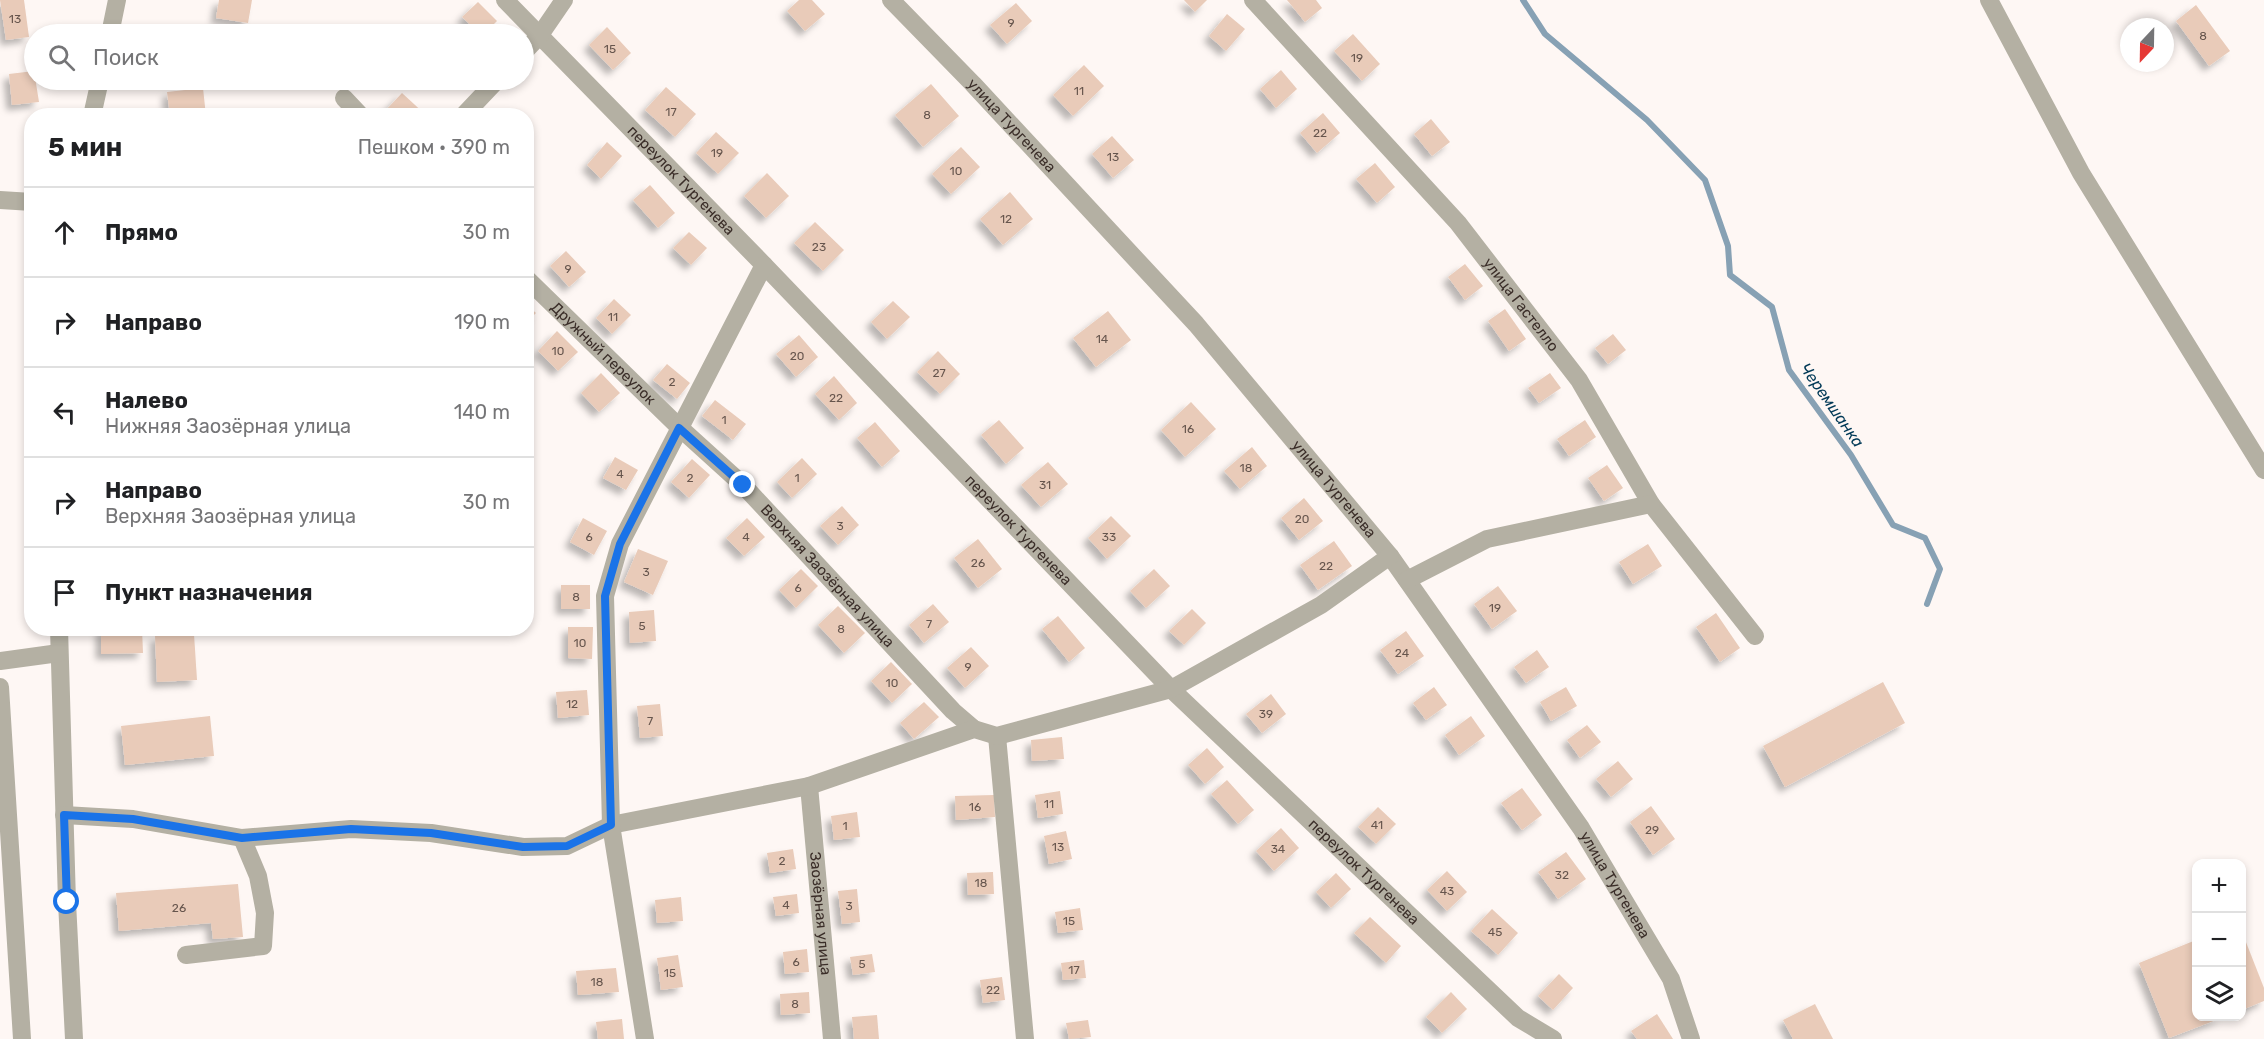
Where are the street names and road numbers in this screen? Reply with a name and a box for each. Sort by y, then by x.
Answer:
street label: улица Тургенева [964,75,1060,176]
street label: переулок Тургенева [624,122,739,239]
street label: улица Гастелло [1479,254,1563,355]
street label: Дружный переулок [547,298,660,408]
street label: улица Тургенева [1288,436,1380,541]
street label: переулок Тургенева [961,471,1076,589]
street label: Верхняя Заозёрная улица [757,501,898,651]
street label: переулок Тургенева [1305,815,1423,929]
street label: улица Тургенева [1576,828,1654,942]
street label: Заозёрная улица [806,851,835,976]

